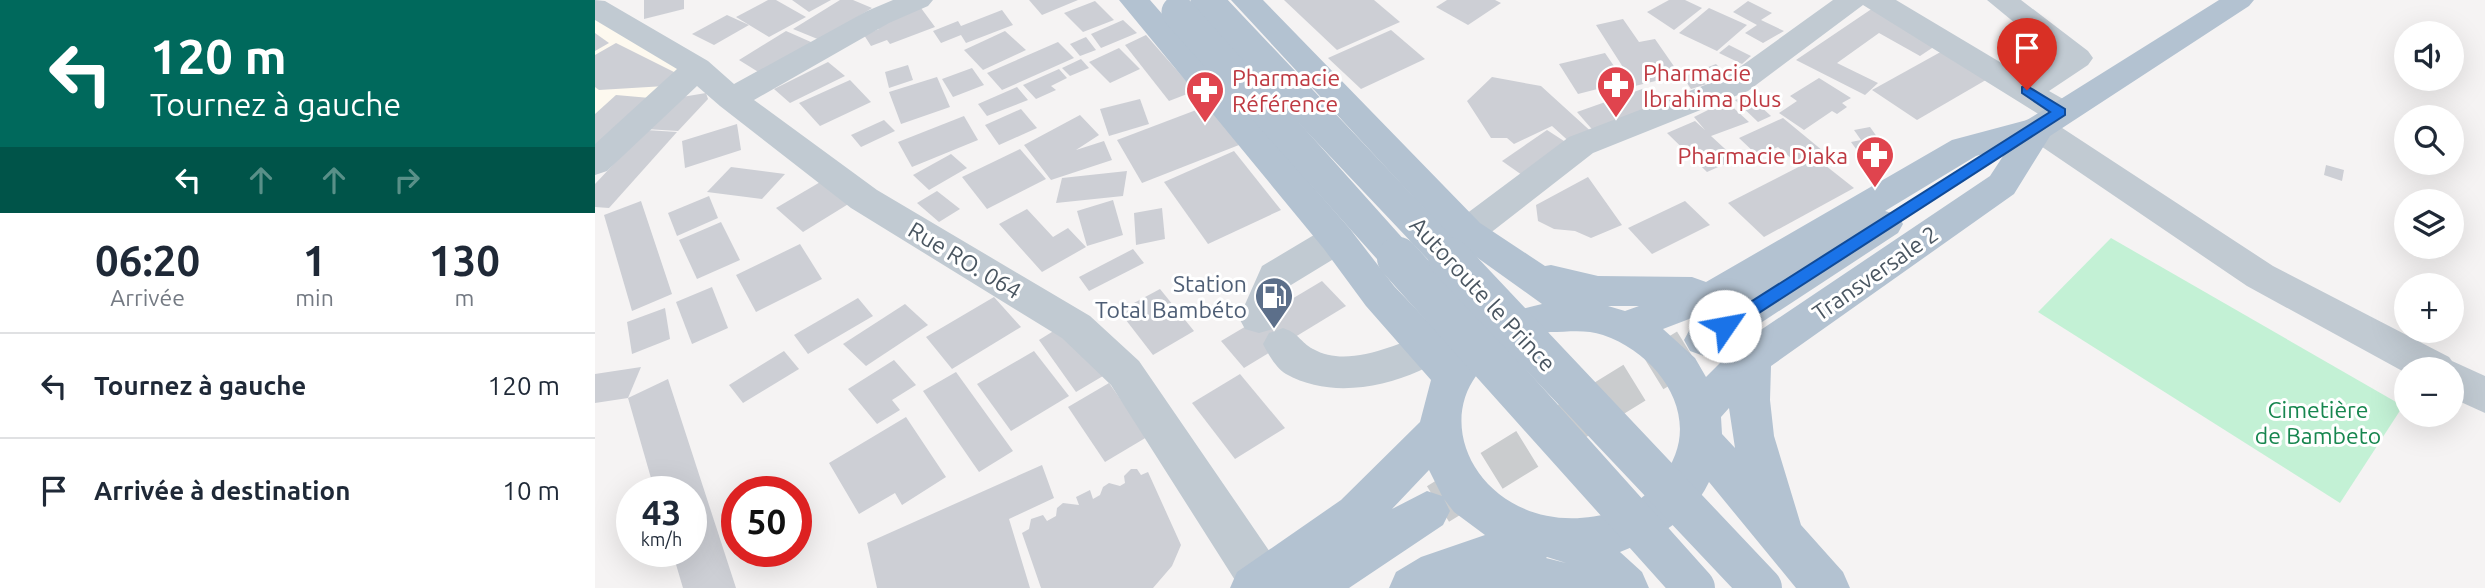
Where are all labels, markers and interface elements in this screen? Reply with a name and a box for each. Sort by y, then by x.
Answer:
pin [1997,18,2057,90]
map controls [2394,21,2464,427]
button: sound [2394,21,2464,91]
icon: left [35,28,126,119]
text: 120 m [150,28,287,83]
icon: arrive [2008,29,2046,67]
place label: Pharmacie Ibrahima plus [1643,60,1781,111]
pharmacy icon: Pharmacie Ibrahima plus [1595,64,1637,119]
place label: Pharmacie Référence [1232,65,1340,116]
pharmacy icon: Pharmacie Référence [1184,69,1226,124]
text: Tournez à gauche [150,86,401,122]
button: search [2394,105,2464,175]
pharmacy icon: Pharmacie Diaka [1854,134,1896,189]
place label: Pharmacie Diaka [1678,143,1848,168]
icon: left [169,161,207,199]
icon: ahead [242,161,280,199]
icon: ahead [315,161,353,199]
icon: right [388,161,426,199]
button: layers [2394,189,2464,259]
street label: Autoroute le Prince [1405,212,1561,376]
street label: Rue RO. 064 [904,217,1026,303]
street label: Transversale 2 [1808,221,1942,325]
text: 06:20 [95,237,200,284]
text: 1 [303,237,326,284]
text: 130 [429,237,500,284]
place label: Station Total Bambéto [1095,271,1247,322]
button: + [2394,273,2464,343]
fuel station icon: Station Total Bambéto [1253,275,1295,330]
text: Arrivée [110,285,185,310]
text: min [295,285,334,310]
text: m [454,285,474,310]
position arrow [1688,289,1762,363]
button: − [2394,357,2464,427]
icon: left [35,367,73,405]
text: Tournez à gauche [94,371,306,400]
text: 120 m [488,371,560,400]
park label: Cimetière de Bambeto [2255,397,2381,448]
icon: arrive [35,472,73,510]
text: Arrivée à destination [94,476,350,505]
text: 10 m [502,476,560,505]
speed limit sign: 50 [721,476,812,567]
text: 43 [642,492,681,532]
text: km/h [641,529,682,549]

